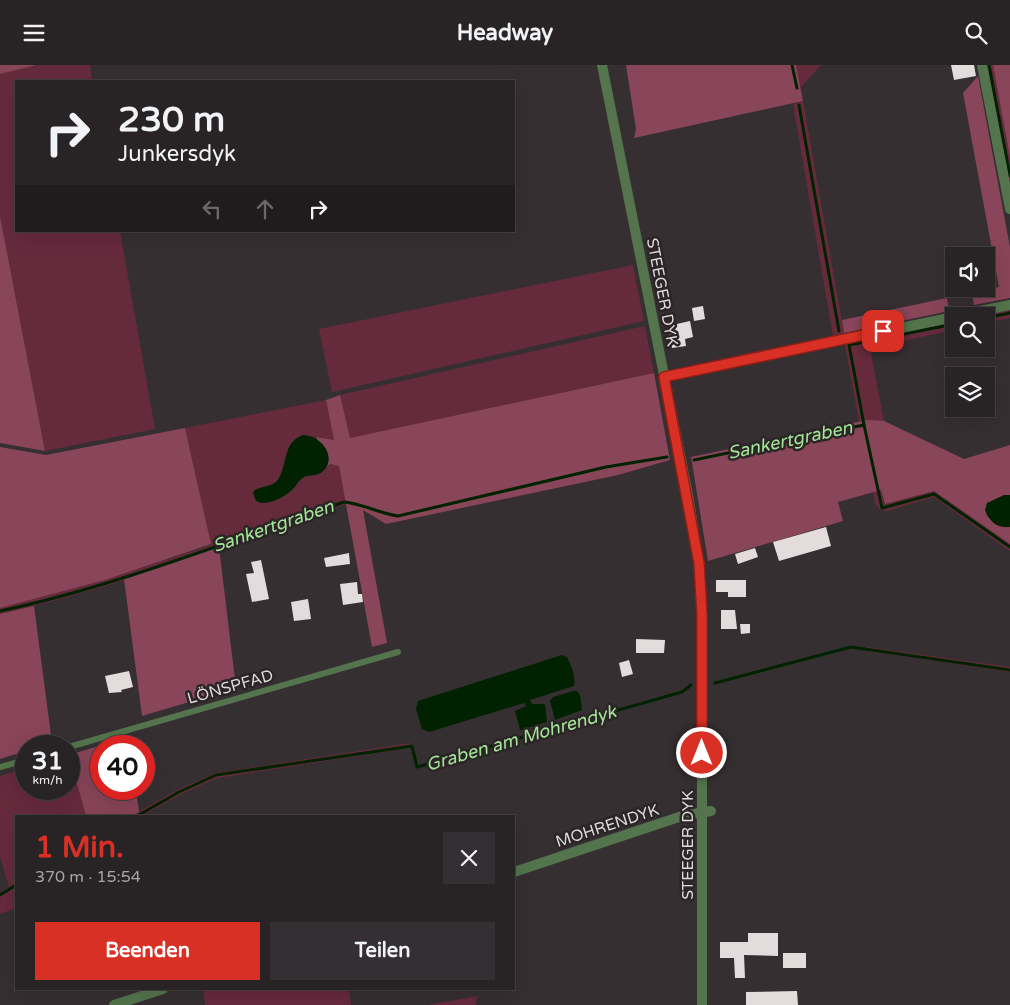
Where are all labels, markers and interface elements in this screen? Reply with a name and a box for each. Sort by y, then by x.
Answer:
icon: menu [20,19,48,47]
icon: search [962,19,990,47]
text: Headway [457,20,553,46]
text: 230 m [118,99,225,141]
icon: right [35,100,100,165]
text: Junkersdyk [118,141,236,167]
icon: left [198,195,226,223]
icon: ahead [251,195,279,223]
icon: right [304,195,332,223]
street label: STEEGER DYK [642,236,682,348]
map controls [945,247,995,417]
button: sound [945,247,995,297]
button: search [945,307,995,357]
pin [862,310,904,352]
icon: arrive [869,317,897,345]
button: layers [945,367,995,417]
water label: Sankertgraben [726,416,855,464]
water label: Sankertgraben [210,495,337,557]
street label: LÖNSPFAD [185,665,276,709]
water label: Graben am Mohrendyk [423,700,620,776]
position arrow [675,726,727,778]
speed limit sign: 40 [90,735,155,800]
text: 31 [32,746,63,776]
text: km/h [32,773,63,787]
street label: STEEGER DYK [678,790,698,900]
street label: MOHRENDYK [553,800,662,852]
text: 1 Min. [35,829,124,866]
button: close [443,832,495,884]
text: 370 m · 15:54 [35,867,141,887]
button: Beenden [35,922,260,980]
button: Teilen [270,922,495,980]

